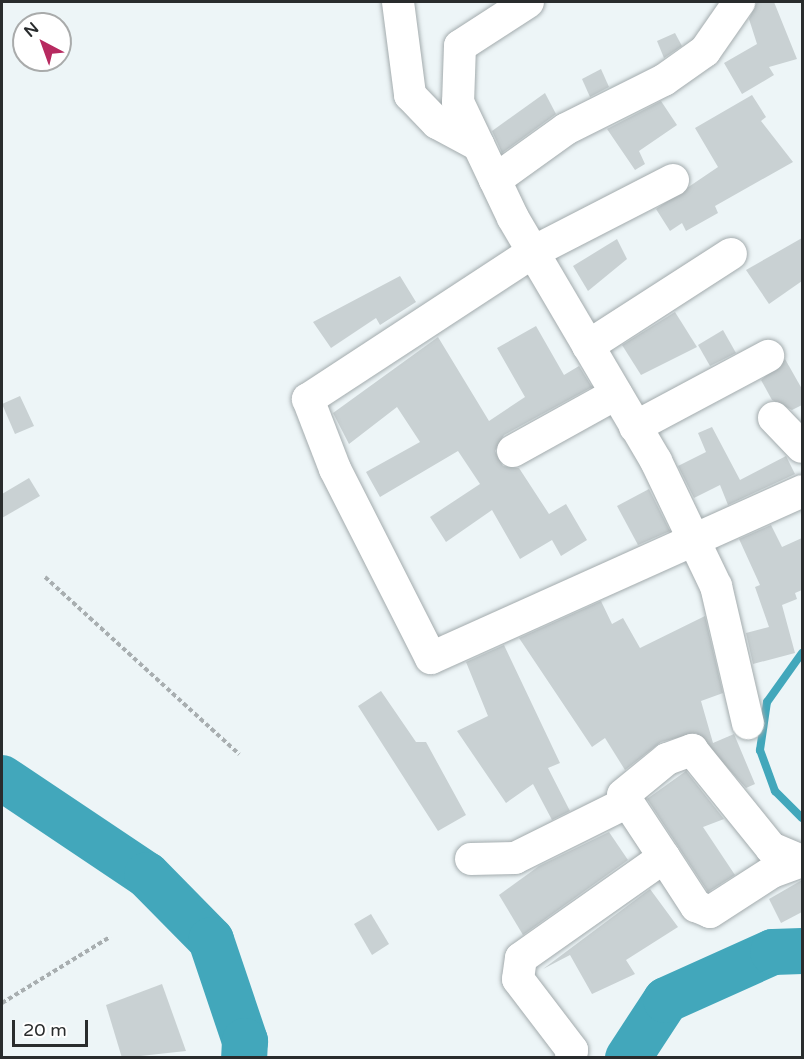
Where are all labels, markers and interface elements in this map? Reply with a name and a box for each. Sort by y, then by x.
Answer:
north arrow [12,12,72,72]
text: N [20,18,43,42]
scale bar [15,1008,92,1046]
text: 20 m [23,1019,67,1041]

